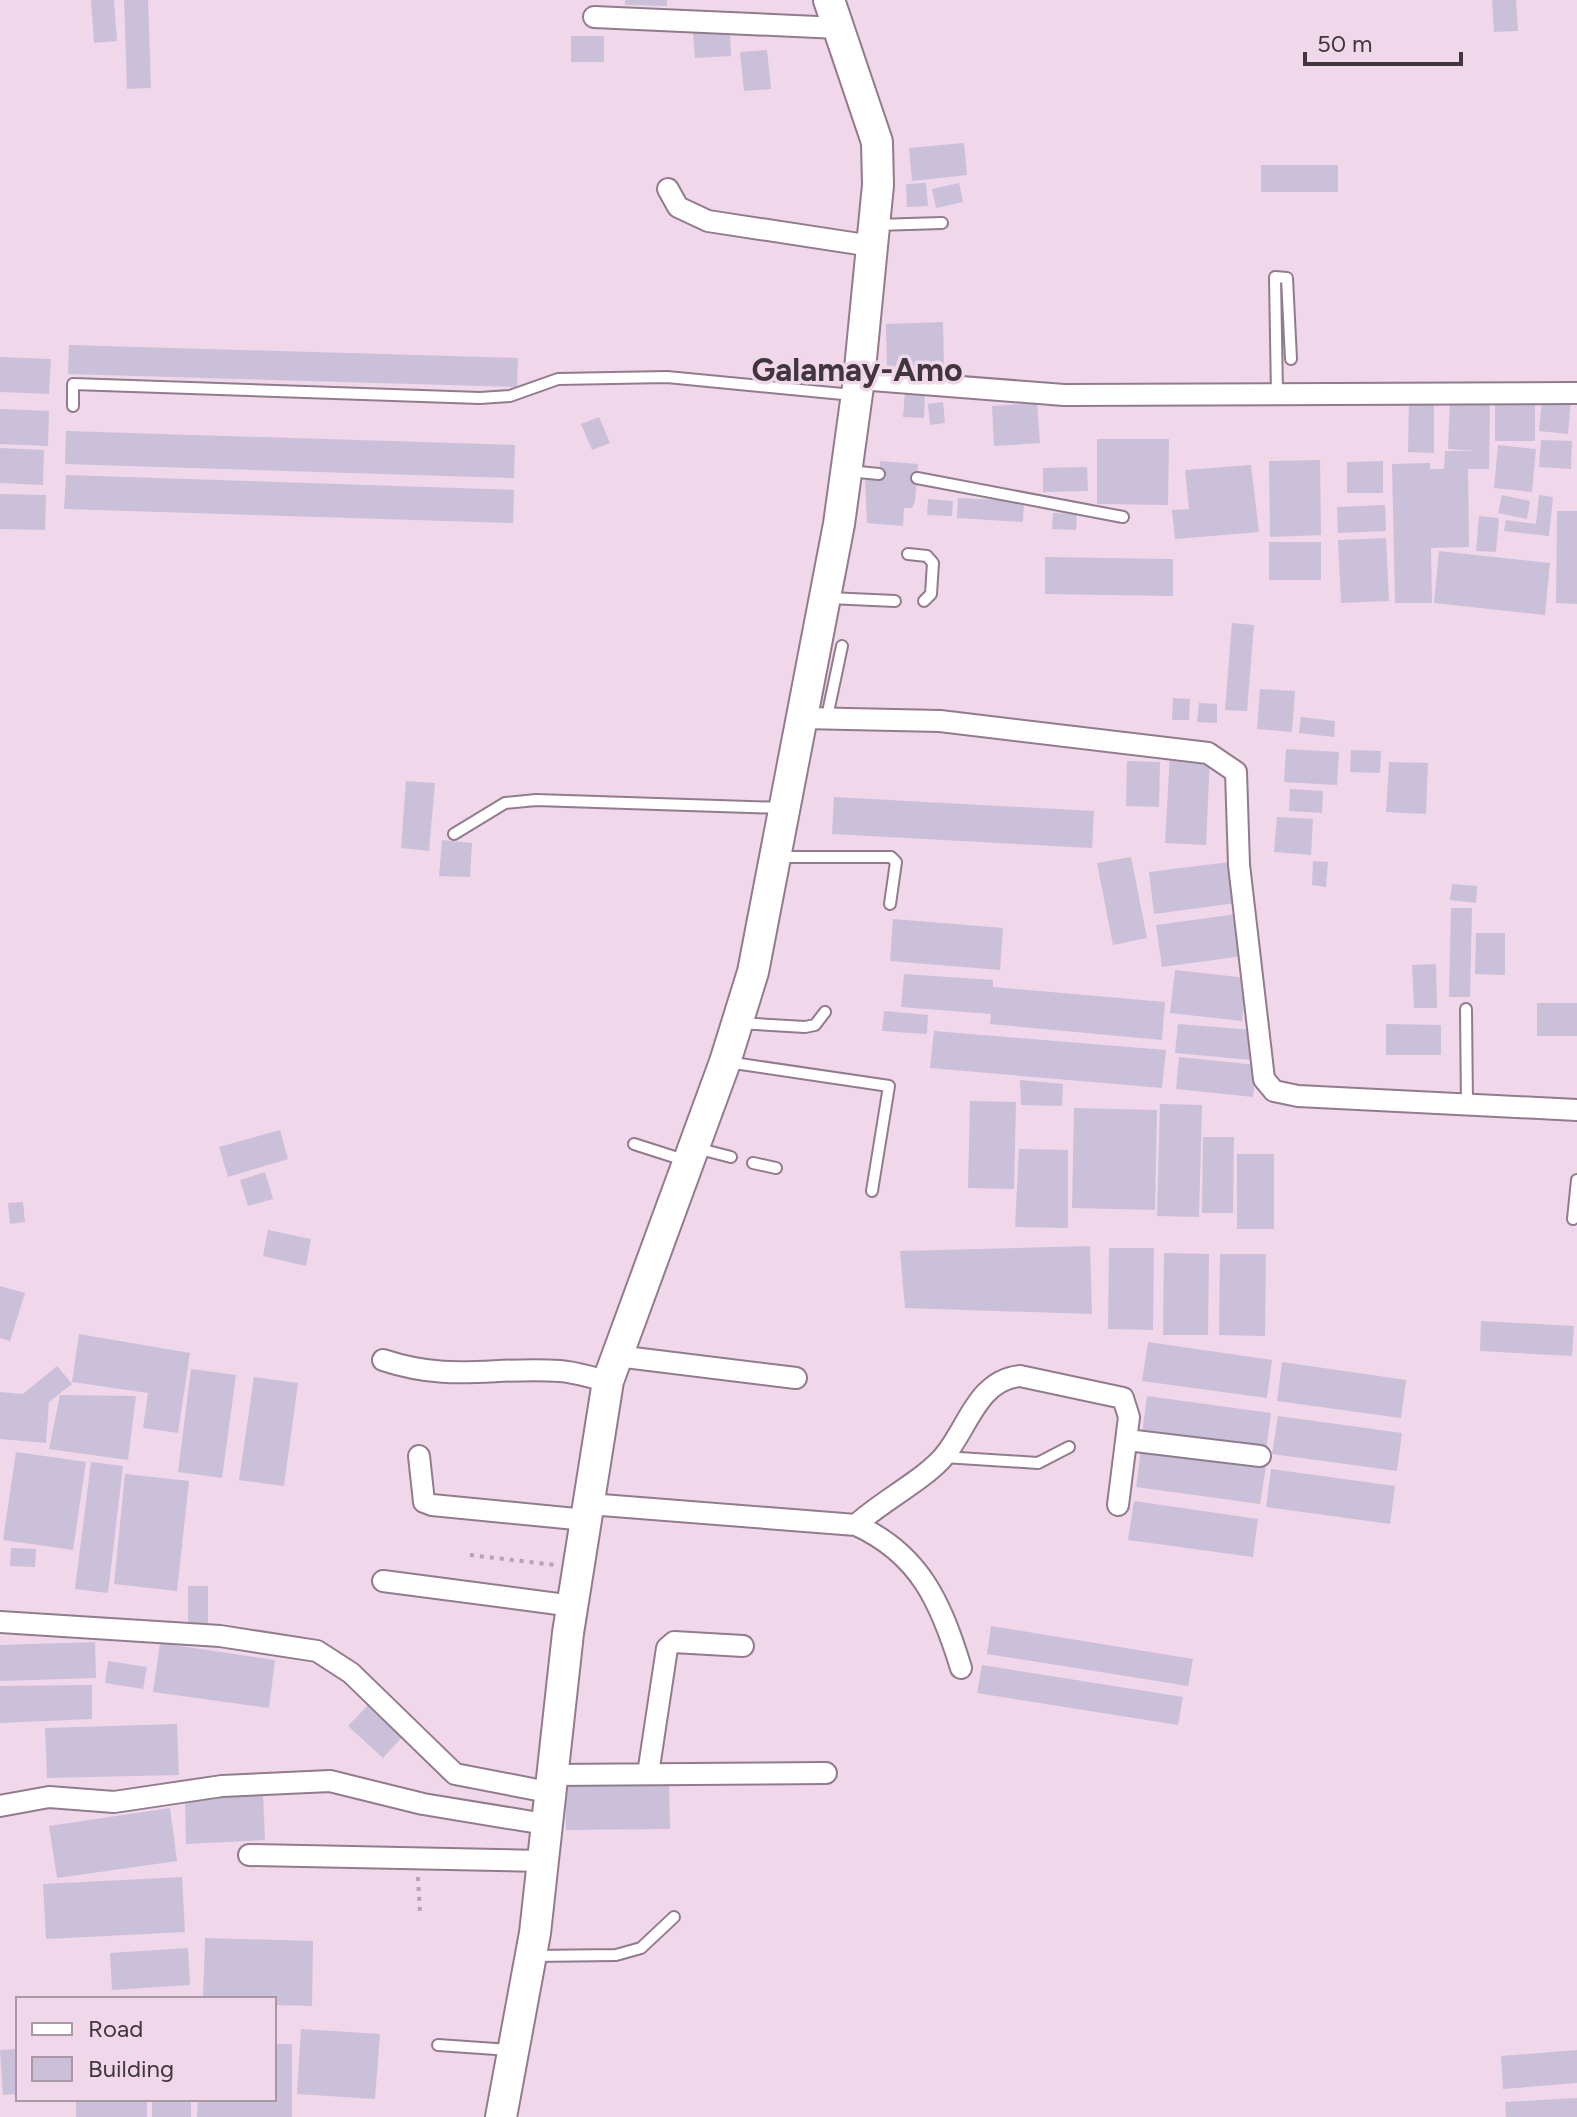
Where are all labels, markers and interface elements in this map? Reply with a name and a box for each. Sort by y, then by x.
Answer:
scale bar [1305,16,1461,66]
text: 50 m [1317,29,1373,58]
district label: Galamay-Amo [751,351,963,389]
legend [16,1997,276,2101]
text: Road [88,2014,143,2043]
text: Building [88,2054,174,2083]

